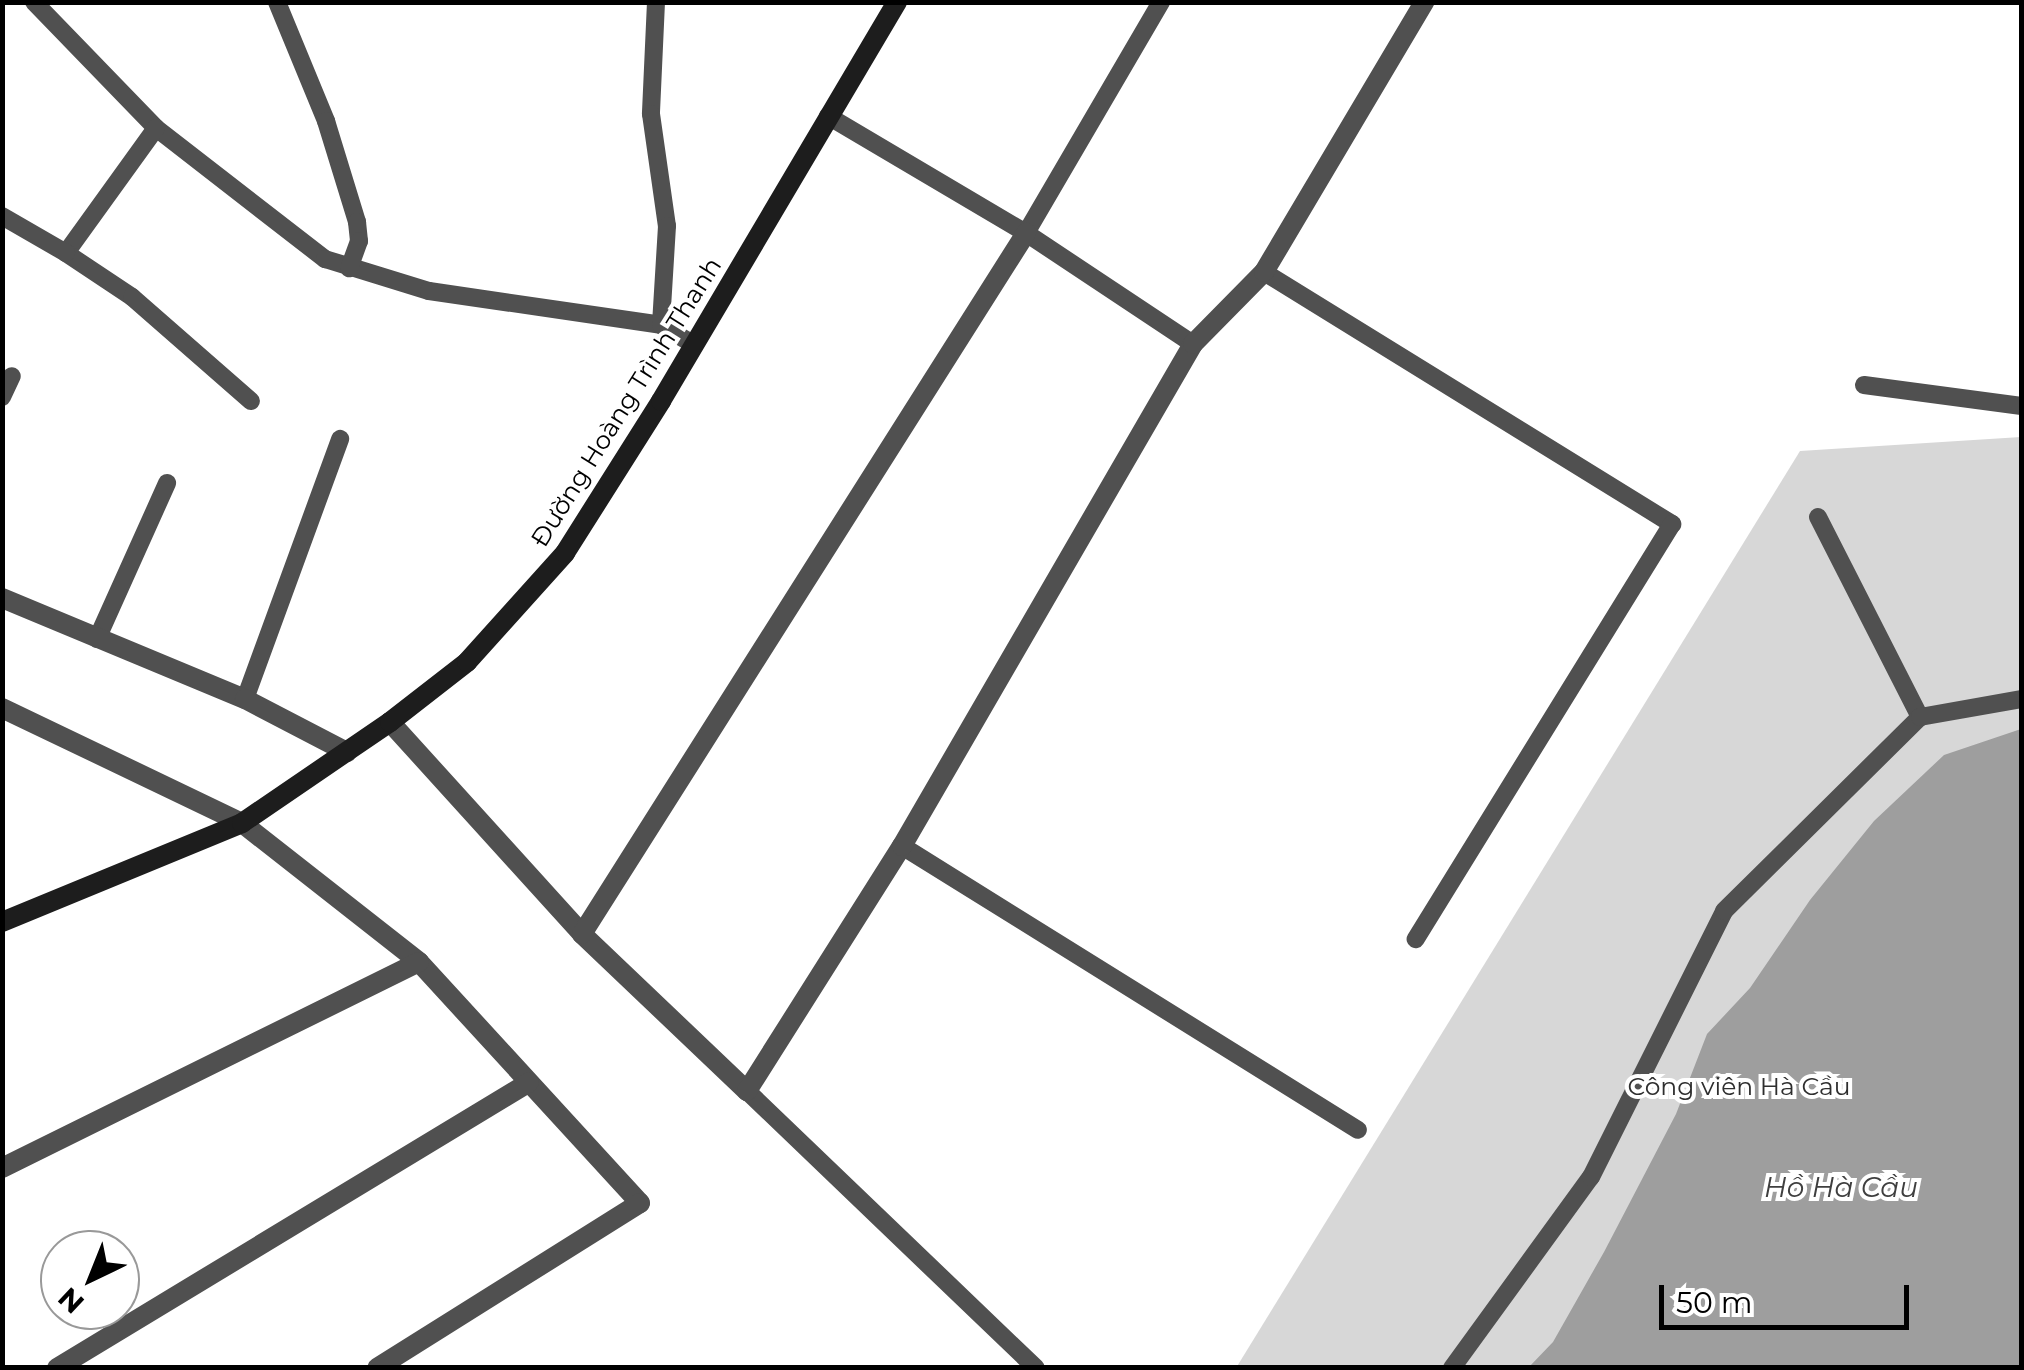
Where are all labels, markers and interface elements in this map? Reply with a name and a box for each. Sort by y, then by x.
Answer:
street label: Đường Hoàng Trình Thanh [524,252,728,552]
park label: Công viên Hà Cầu [1628,1071,1850,1101]
water label: Hồ Hà Cầu [1764,1170,1918,1204]
north arrow [40,1230,140,1330]
scale bar [1664,1265,1914,1327]
text: N [51,1280,91,1321]
text: 50 m [1676,1284,1753,1321]

